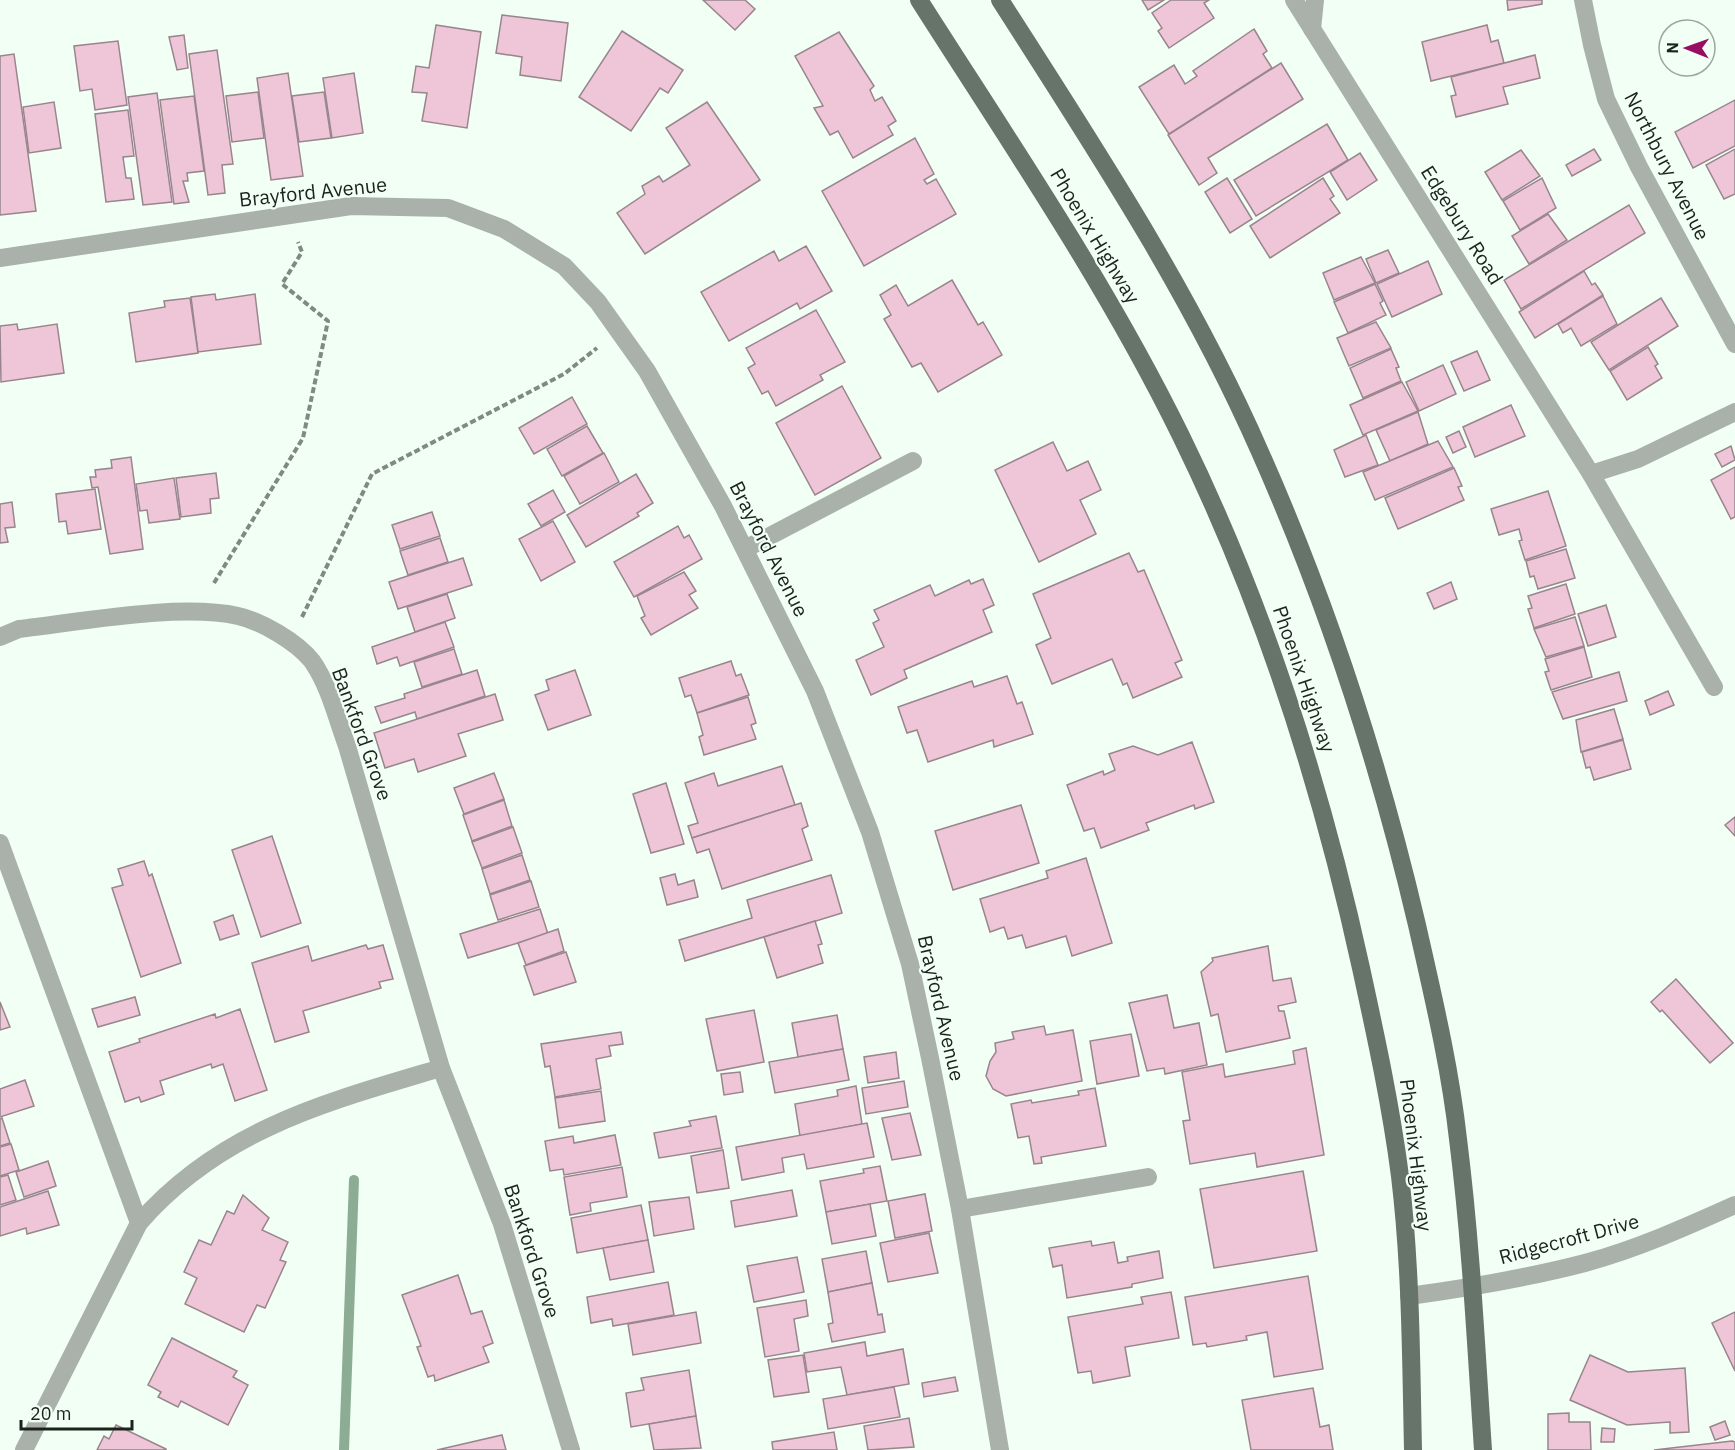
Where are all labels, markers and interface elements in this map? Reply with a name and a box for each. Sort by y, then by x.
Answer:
north arrow [1657,18,1717,78]
text: N [1662,42,1682,54]
street label: Northbury Avenue [1618,87,1717,245]
street label: Edgebury Road [1415,160,1510,289]
street label: Phoenix Highway [1044,163,1147,309]
street label: Brayford Avenue [238,170,388,213]
street label: Brayford Avenue [724,476,815,621]
street label: Phoenix Highway [1267,602,1342,756]
street label: Bankford Grove [326,664,399,804]
street label: Brayford Avenue [912,932,971,1083]
street label: Phoenix Highway [1394,1077,1439,1233]
street label: Bankford Grove [498,1180,567,1321]
street label: Ridgecroft Drive [1496,1207,1642,1270]
scale bar [21,1393,132,1431]
text: 20 m [30,1402,72,1425]

